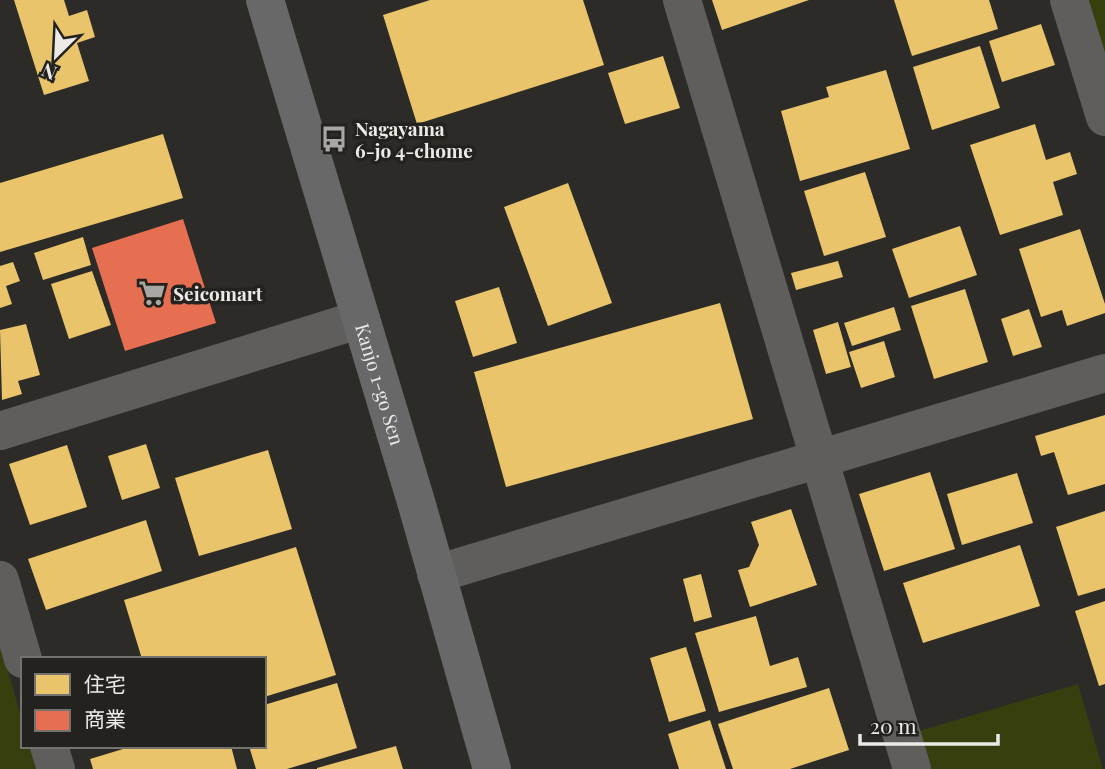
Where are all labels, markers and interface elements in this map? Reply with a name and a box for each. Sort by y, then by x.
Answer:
north arrow [21,21,91,91]
text: N [37,58,60,87]
place label: Nagayama 6-jo 4-chome [355,115,473,163]
bus stop icon: Nagayama 6-jo 4-chome [319,124,349,154]
supermarket icon: Seicomart [137,278,167,308]
place label: Seicomart [173,280,263,306]
street label: Kanjo 1-go Sen [350,320,411,449]
legend [21,657,266,748]
text: 住宅 [84,669,126,697]
scale bar [860,702,998,746]
text: 商業 [84,704,126,732]
text: 20 m [870,711,917,739]

